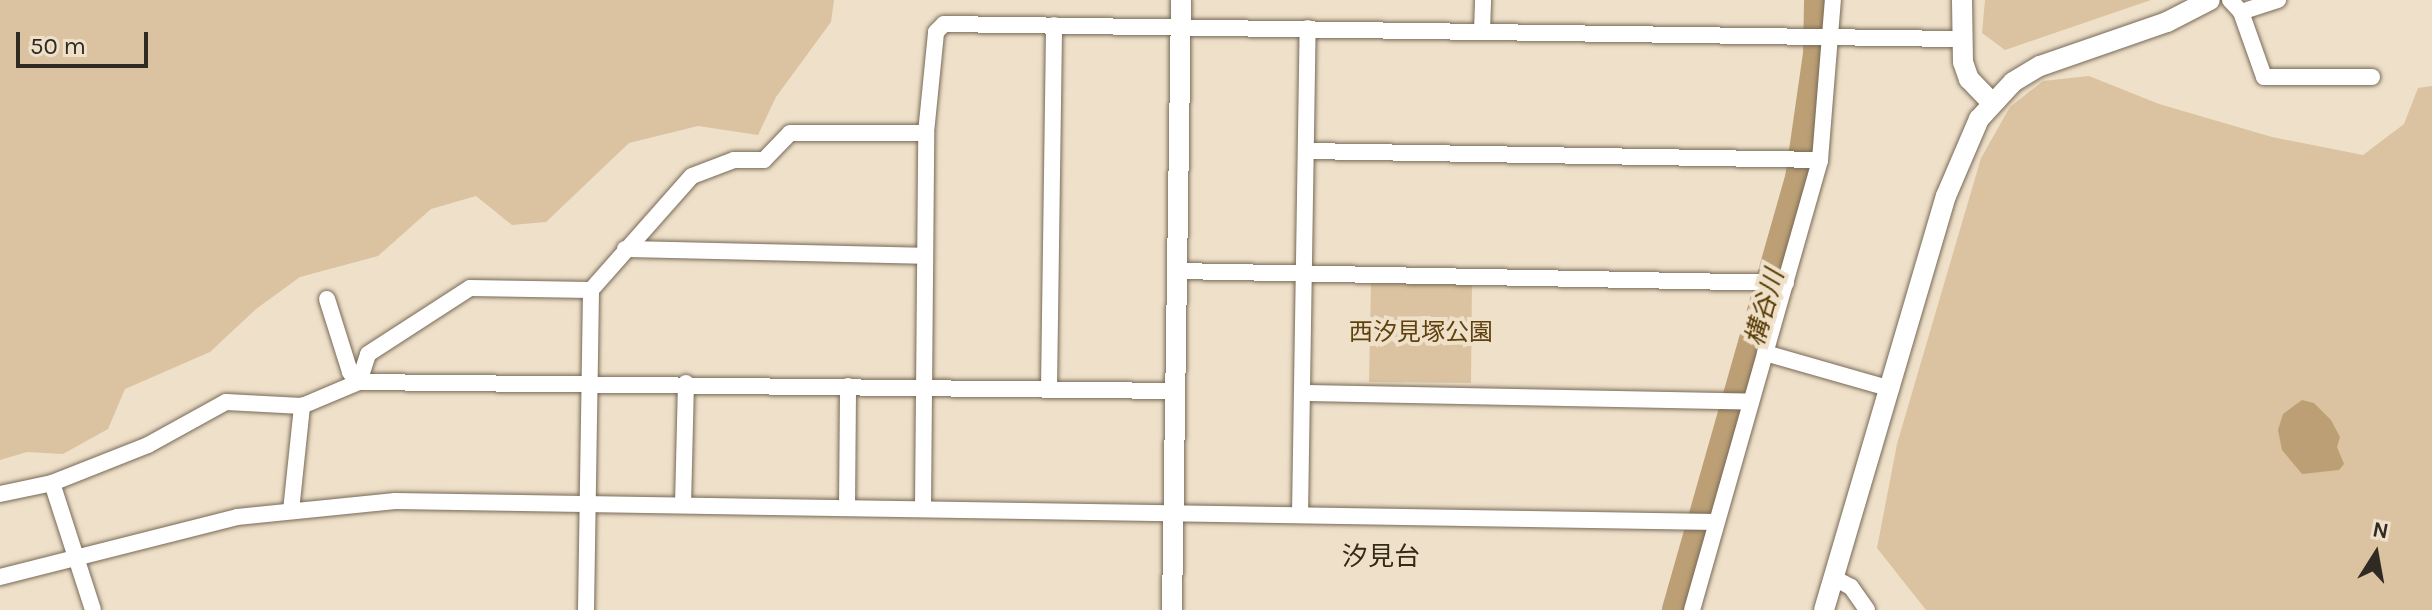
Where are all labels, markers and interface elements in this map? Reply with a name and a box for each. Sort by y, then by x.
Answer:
scale bar [20,16,152,66]
text: 50 m [30,32,86,60]
water label: 構谷川 [1739,266,1791,350]
park label: 西汐見塚公園 [1349,319,1493,347]
north arrow [2336,514,2416,594]
text: N [2370,516,2391,545]
district label: 汐見台 [1342,541,1420,573]

